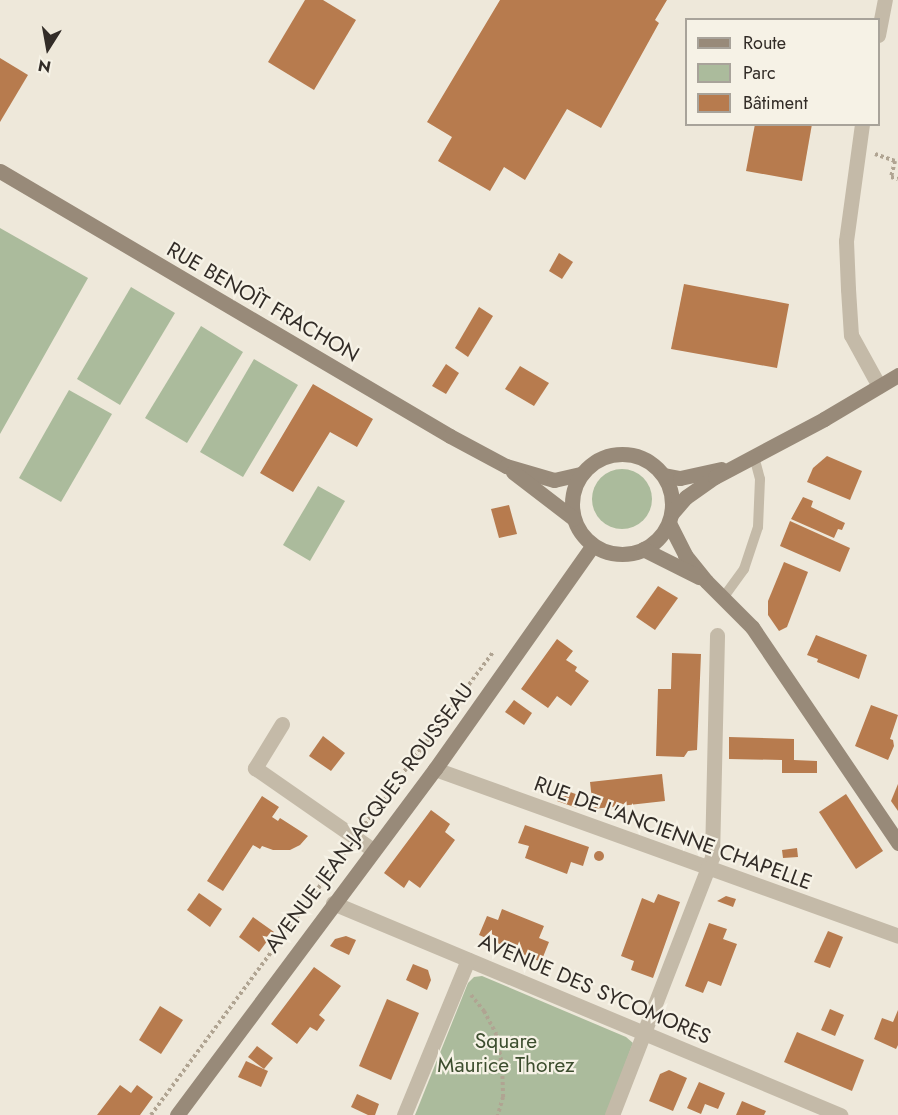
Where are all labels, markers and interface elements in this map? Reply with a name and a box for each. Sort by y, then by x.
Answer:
north arrow [18,18,78,78]
legend [685,18,880,126]
text: Route [743,30,786,56]
text: N [36,54,53,79]
text: Parc [743,60,776,86]
text: Bâtiment [743,90,808,116]
street label: RUE BENOÎT FRACHON [162,237,364,367]
street label: AVENUE JEAN-JACQUES ROUSSEAU [260,678,478,958]
street label: RUE DE L'ANCIENNE CHAPELLE [531,771,815,895]
street label: AVENUE DES SYCOMORES [475,929,715,1049]
park label: Square Maurice Thorez [437,1028,575,1078]

